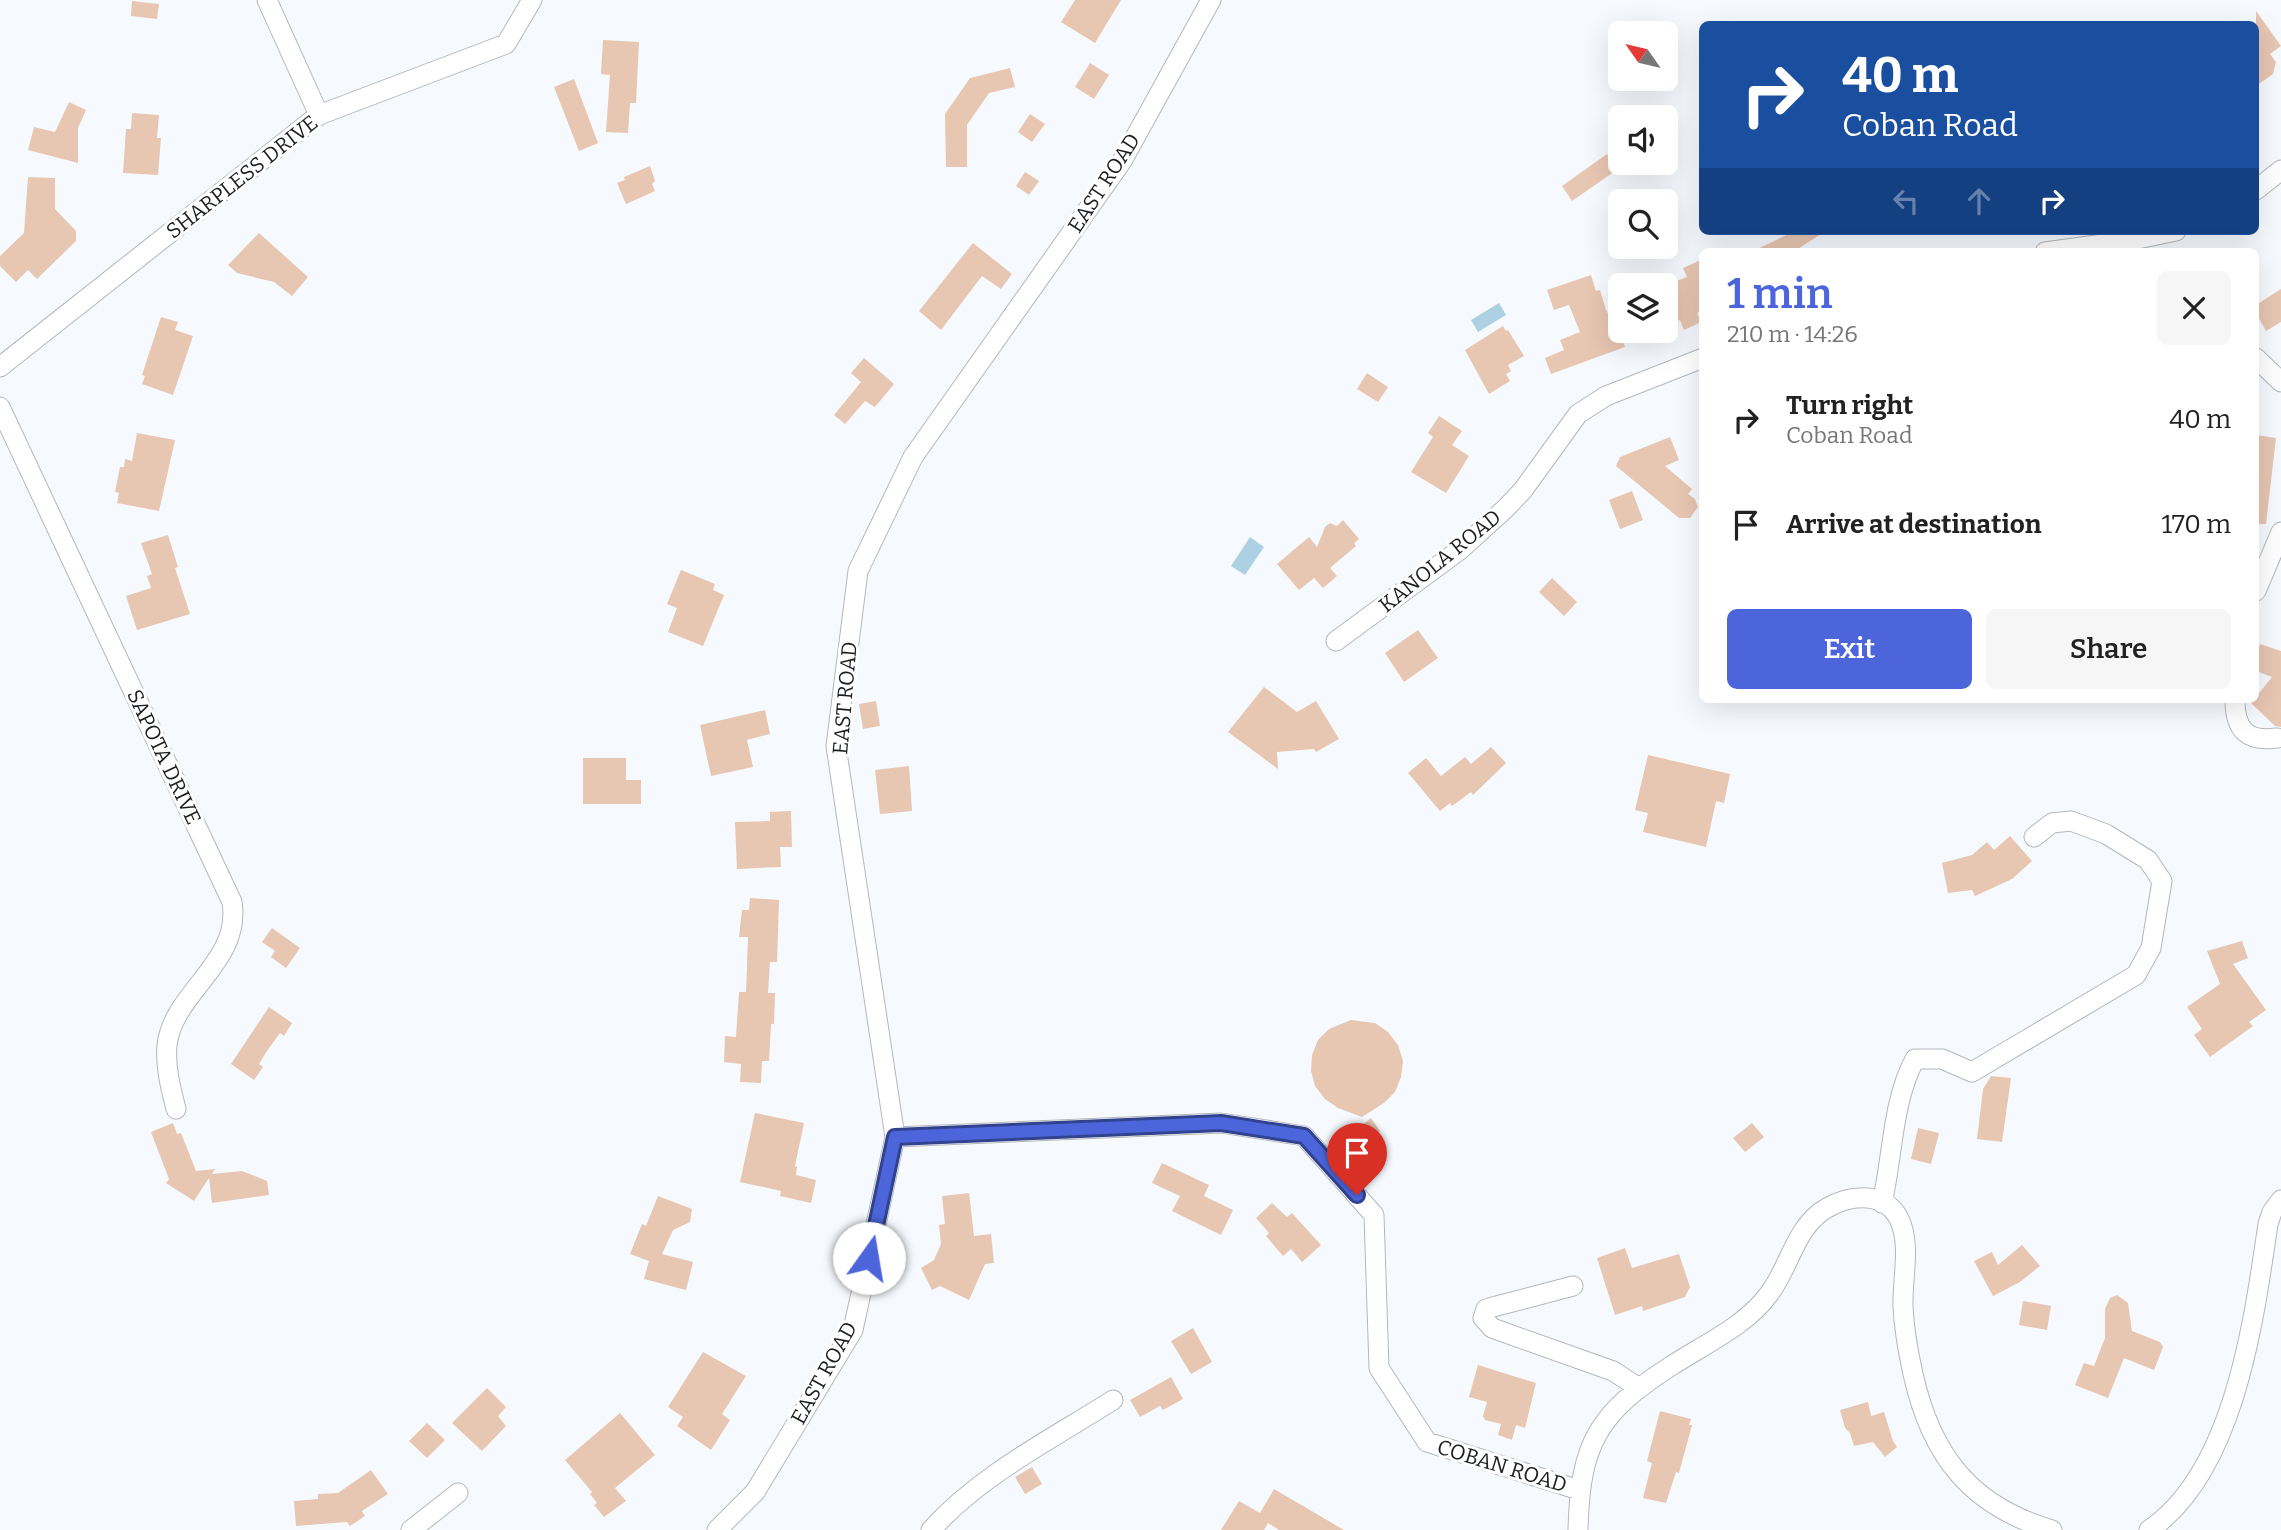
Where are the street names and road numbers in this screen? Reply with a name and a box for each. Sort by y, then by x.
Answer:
street label: SHARPLESS DRIVE [161,110,323,244]
street label: EAST ROAD [1062,128,1146,238]
street label: KANOLA ROAD [1374,504,1506,618]
street label: EAST ROAD [827,640,863,756]
street label: SAPOTA DRIVE [121,685,207,829]
street label: EAST ROAD [785,1317,863,1429]
street label: COBAN ROAD [1434,1434,1570,1498]

